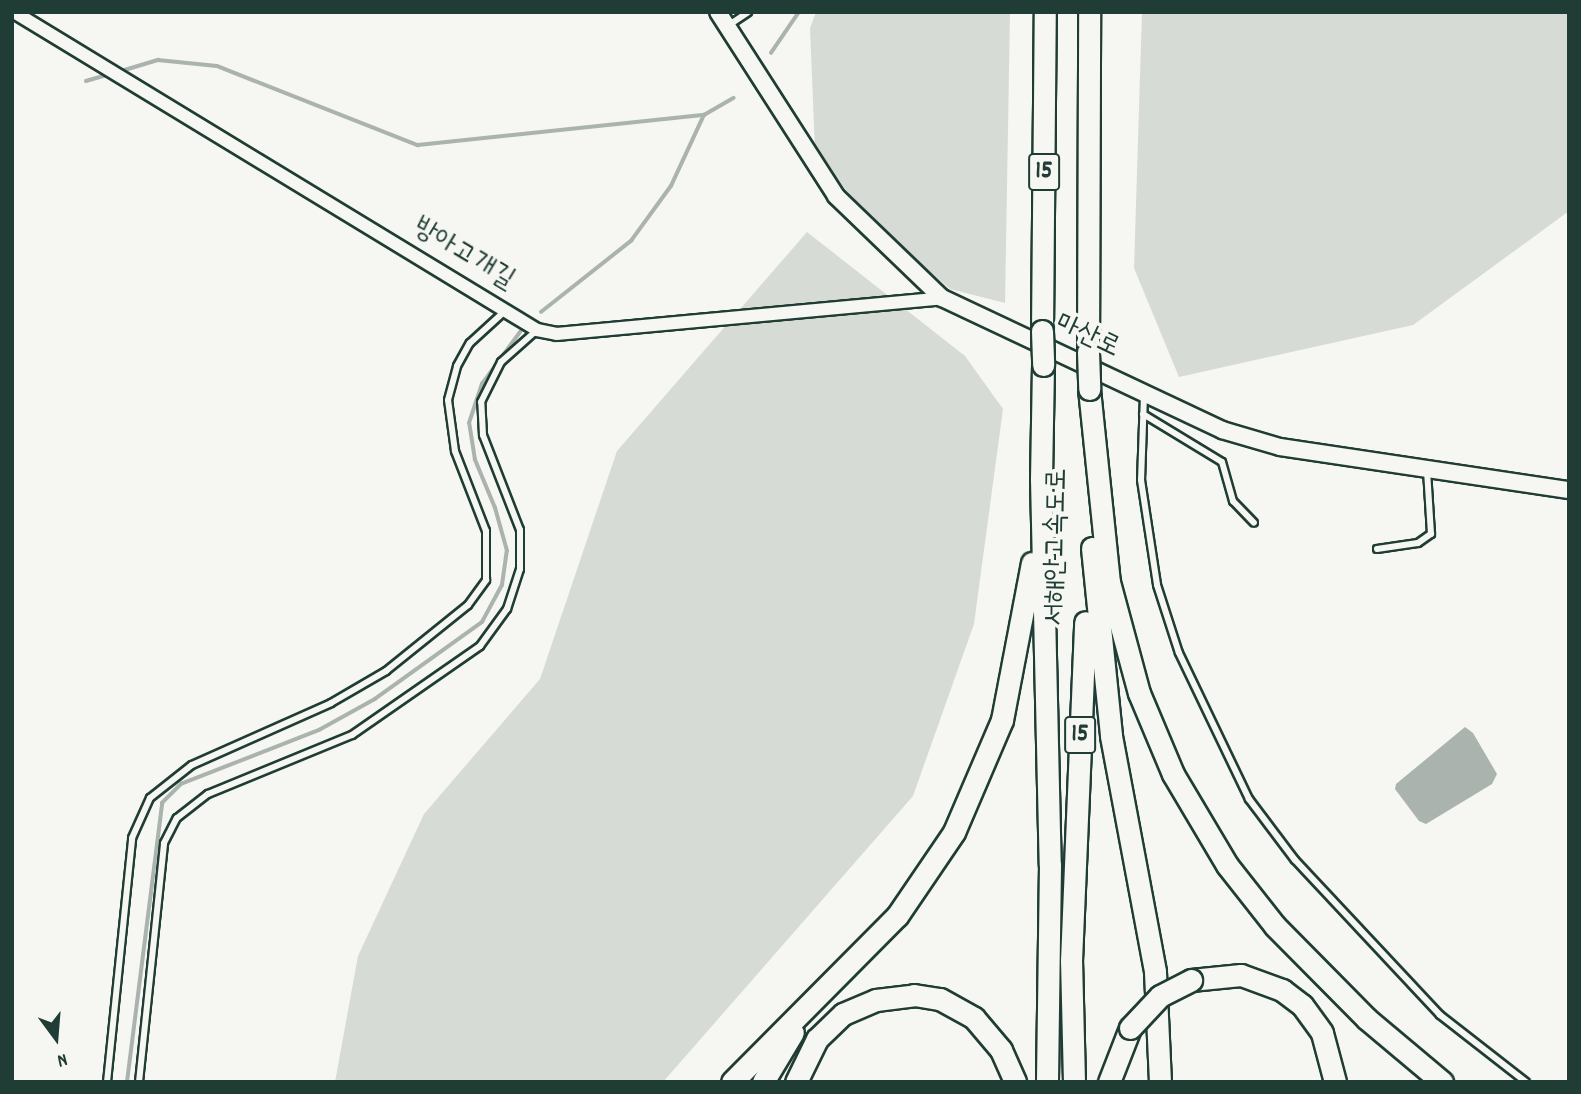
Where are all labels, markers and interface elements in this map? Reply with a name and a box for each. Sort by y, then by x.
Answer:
road number: 15 [1026,150,1062,195]
street label: 방아고개길 [406,212,520,298]
street label: 마산로 [1049,307,1125,367]
street label: 서해안고속도로 [1040,468,1076,626]
road number: 15 [1062,712,1098,758]
north arrow [21,1003,91,1073]
text: N [54,1044,70,1073]

